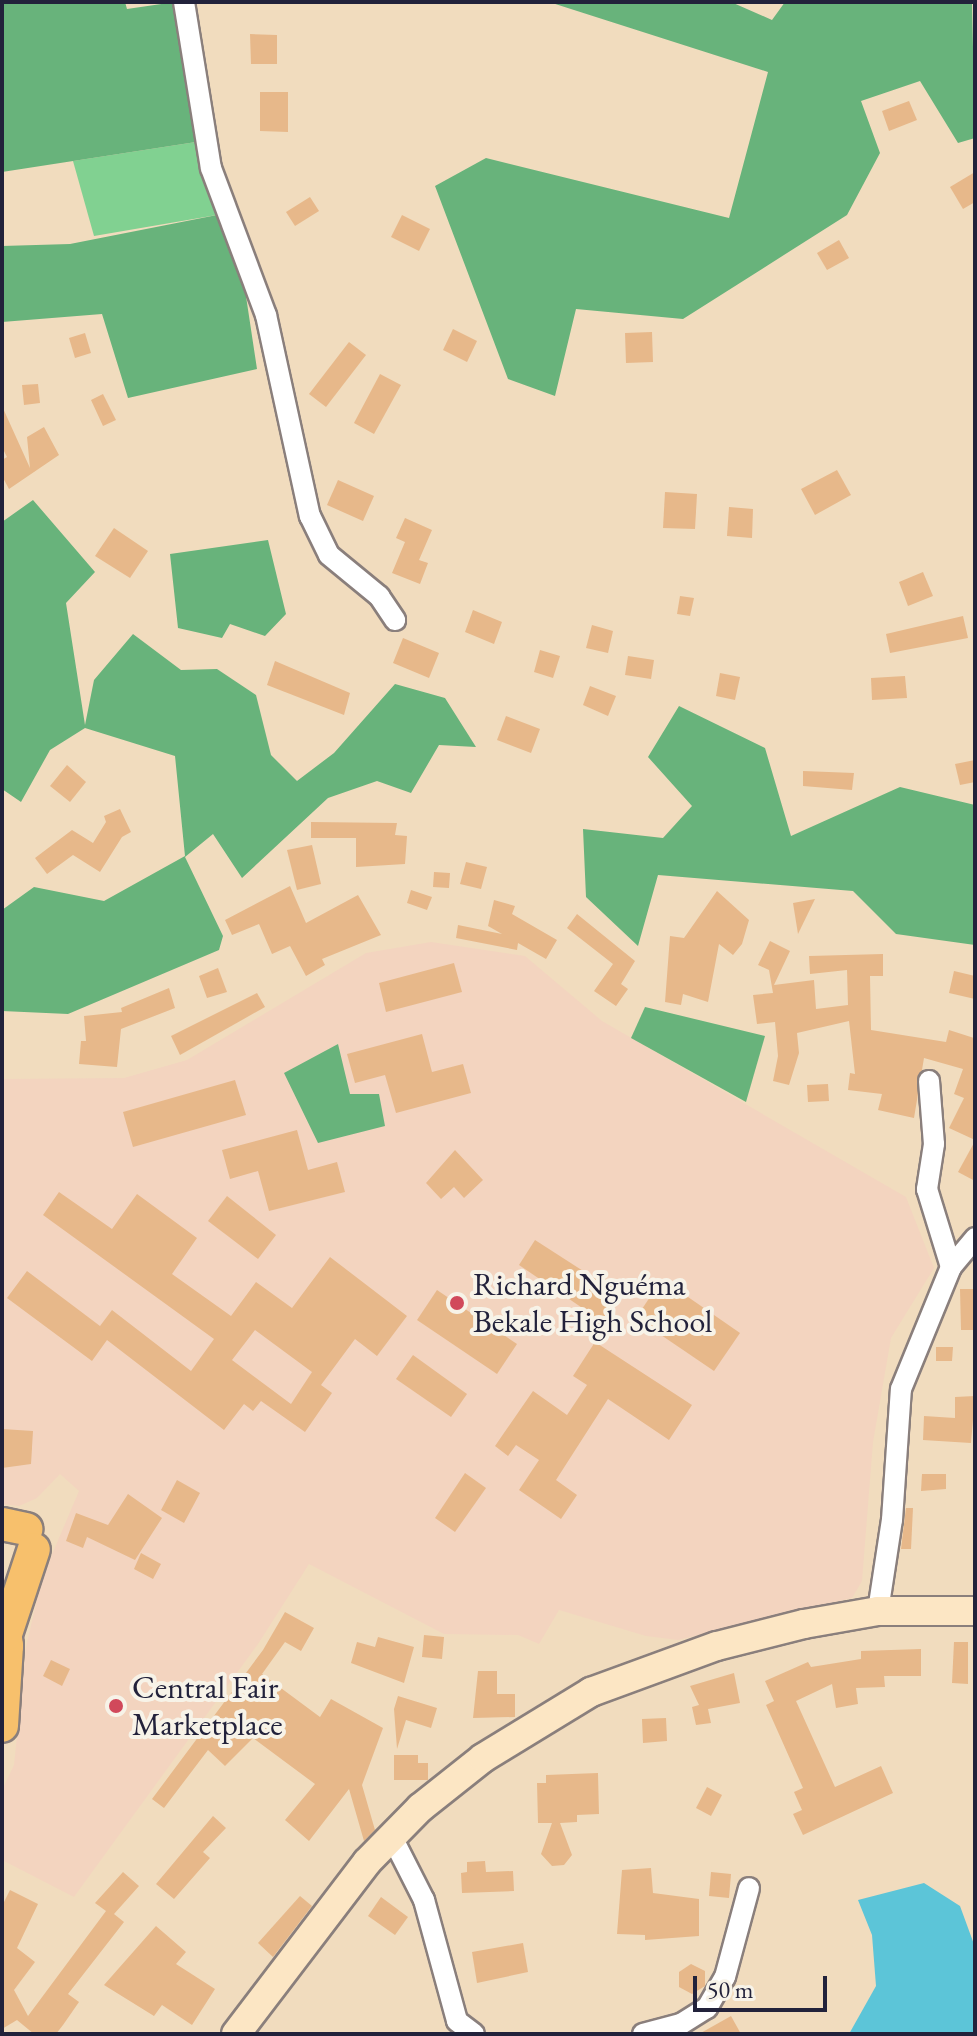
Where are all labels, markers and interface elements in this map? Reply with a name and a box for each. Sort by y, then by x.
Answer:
place label: Richard Nguéma Bekale High School [473,1266,712,1341]
marker: Richard Nguéma Bekale High School [448,1294,466,1312]
place label: Central Fair Marketplace [132,1669,283,1744]
marker: Central Fair Marketplace [107,1697,125,1715]
scale bar [697,1960,831,2010]
text: 50 m [707,1974,754,2005]

